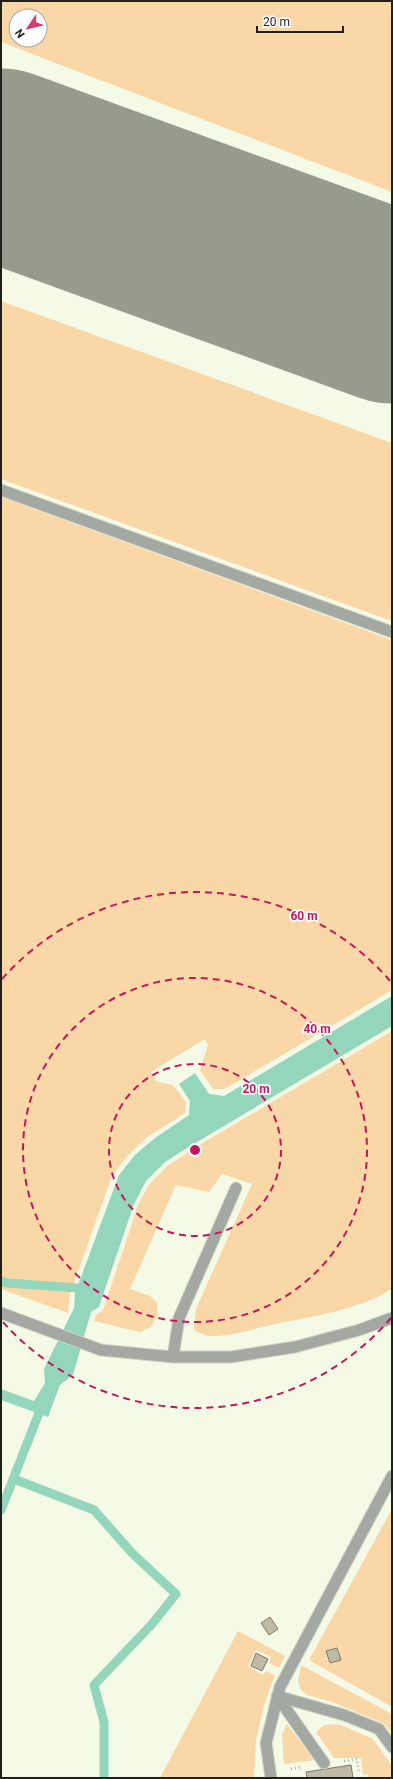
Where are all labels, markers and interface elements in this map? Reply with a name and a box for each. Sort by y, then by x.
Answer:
north arrow [8,8,48,48]
scale bar [257,8,343,34]
text: 20 m [263,15,290,29]
text: N [13,26,28,40]
text: 60 m [290,909,318,923]
text: 40 m [303,1022,331,1036]
text: 20 m [242,1082,270,1096]
centre of rings [188,1143,202,1157]

